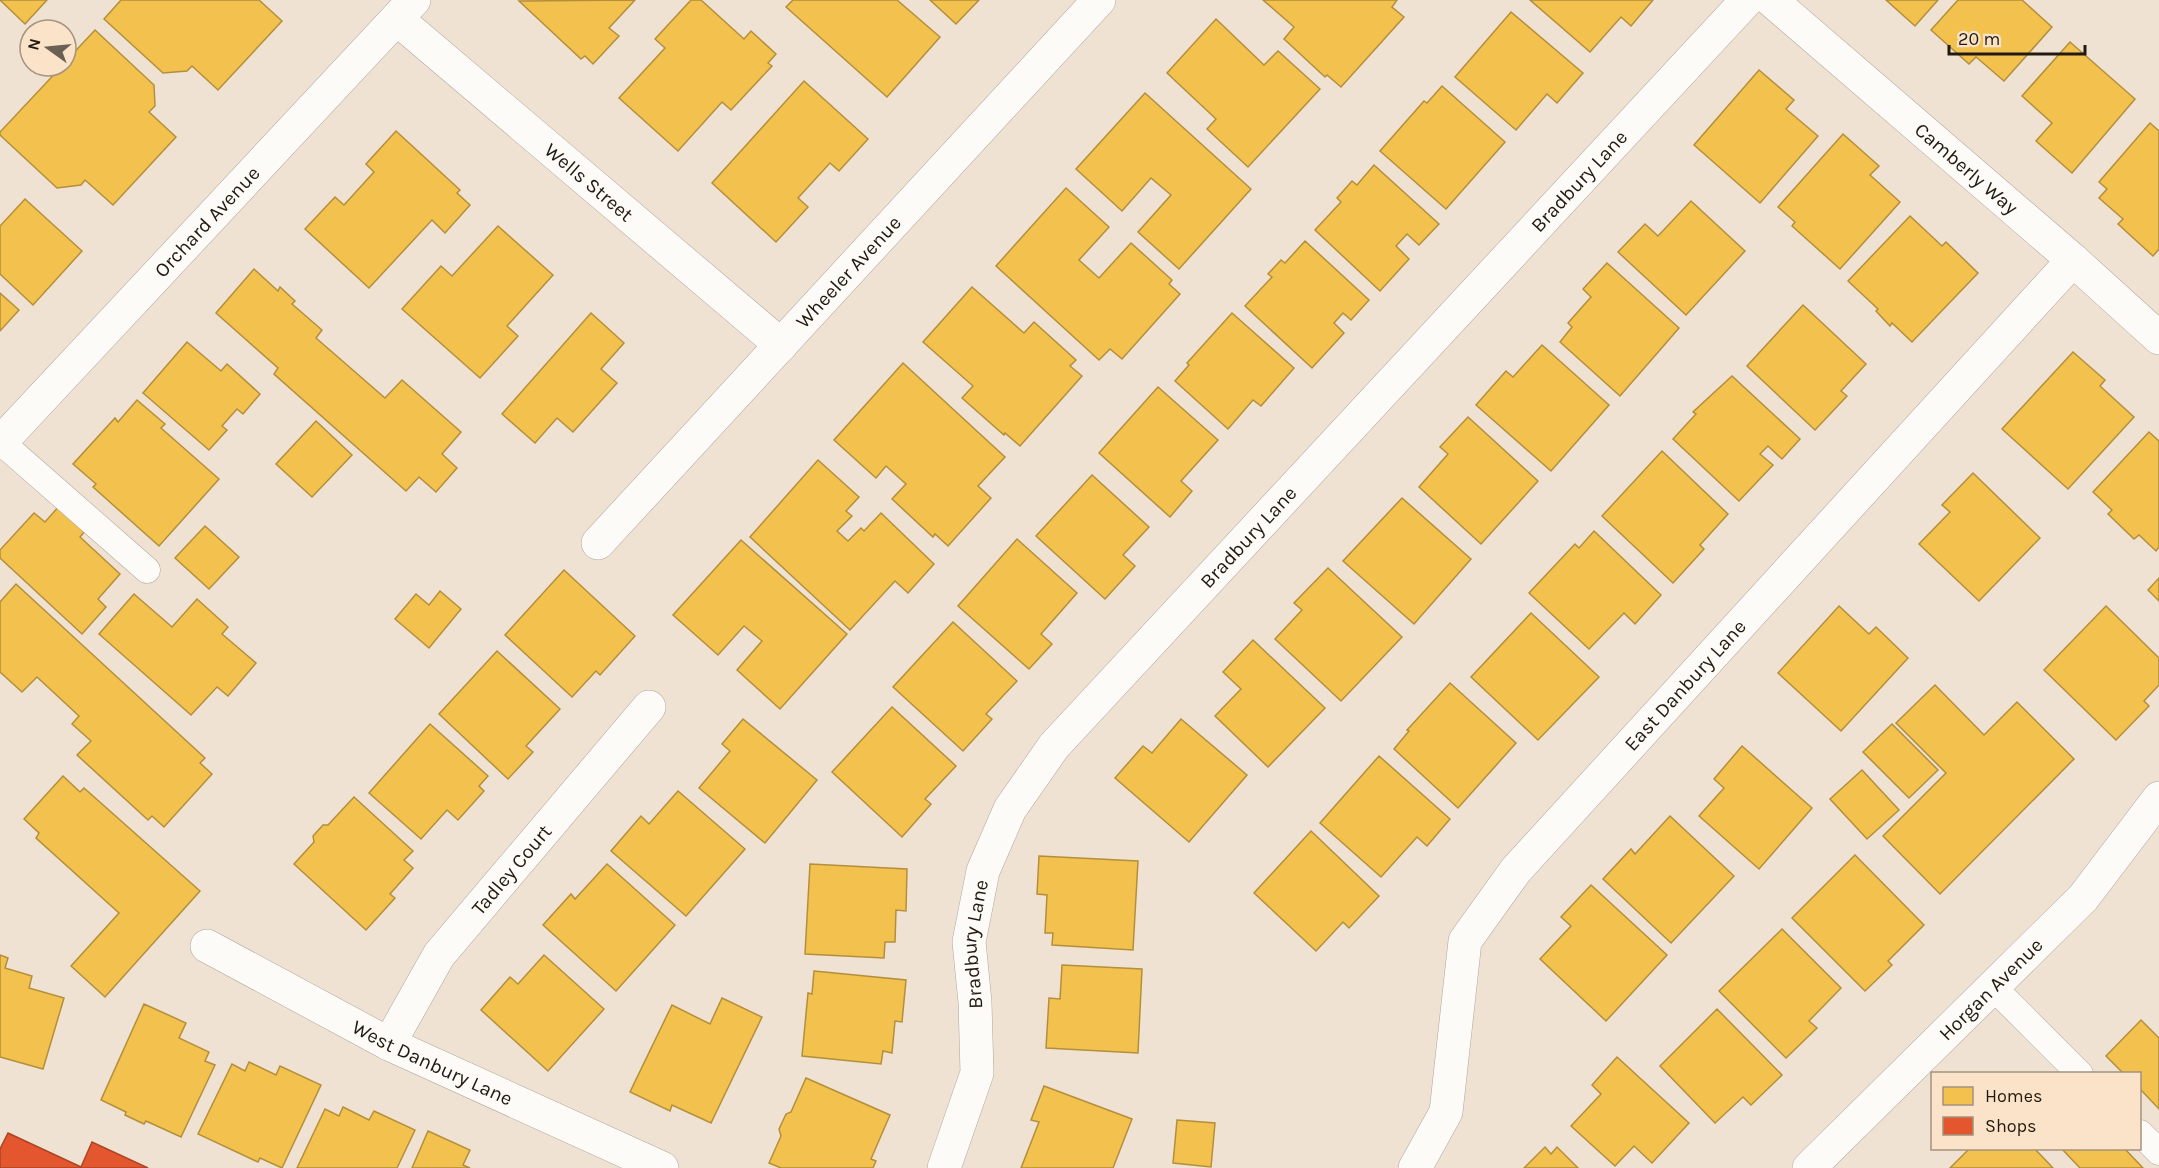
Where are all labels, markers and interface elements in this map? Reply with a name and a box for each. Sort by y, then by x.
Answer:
north arrow [18,18,78,78]
scale bar [1949,18,2086,56]
text: 20 m [1958,28,2000,50]
text: N [23,36,45,52]
street label: Camberly Way [1910,118,2023,219]
street label: Bradbury Lane [1526,125,1632,237]
street label: Wells Street [540,138,638,226]
street label: Orchard Avenue [150,161,264,282]
street label: Wheeler Avenue [791,211,906,333]
street label: Bradbury Lane [1195,481,1301,593]
street label: East Danbury Lane [1619,615,1751,755]
street label: Tadley Court [467,819,556,919]
street label: Bradbury Lane [958,878,993,1009]
street label: Horgan Avenue [1934,933,2047,1045]
street label: West Danbury Lane [348,1015,516,1110]
legend [1931,1072,2141,1150]
text: Homes [1985,1085,2042,1107]
text: Shops [1985,1115,2037,1137]

